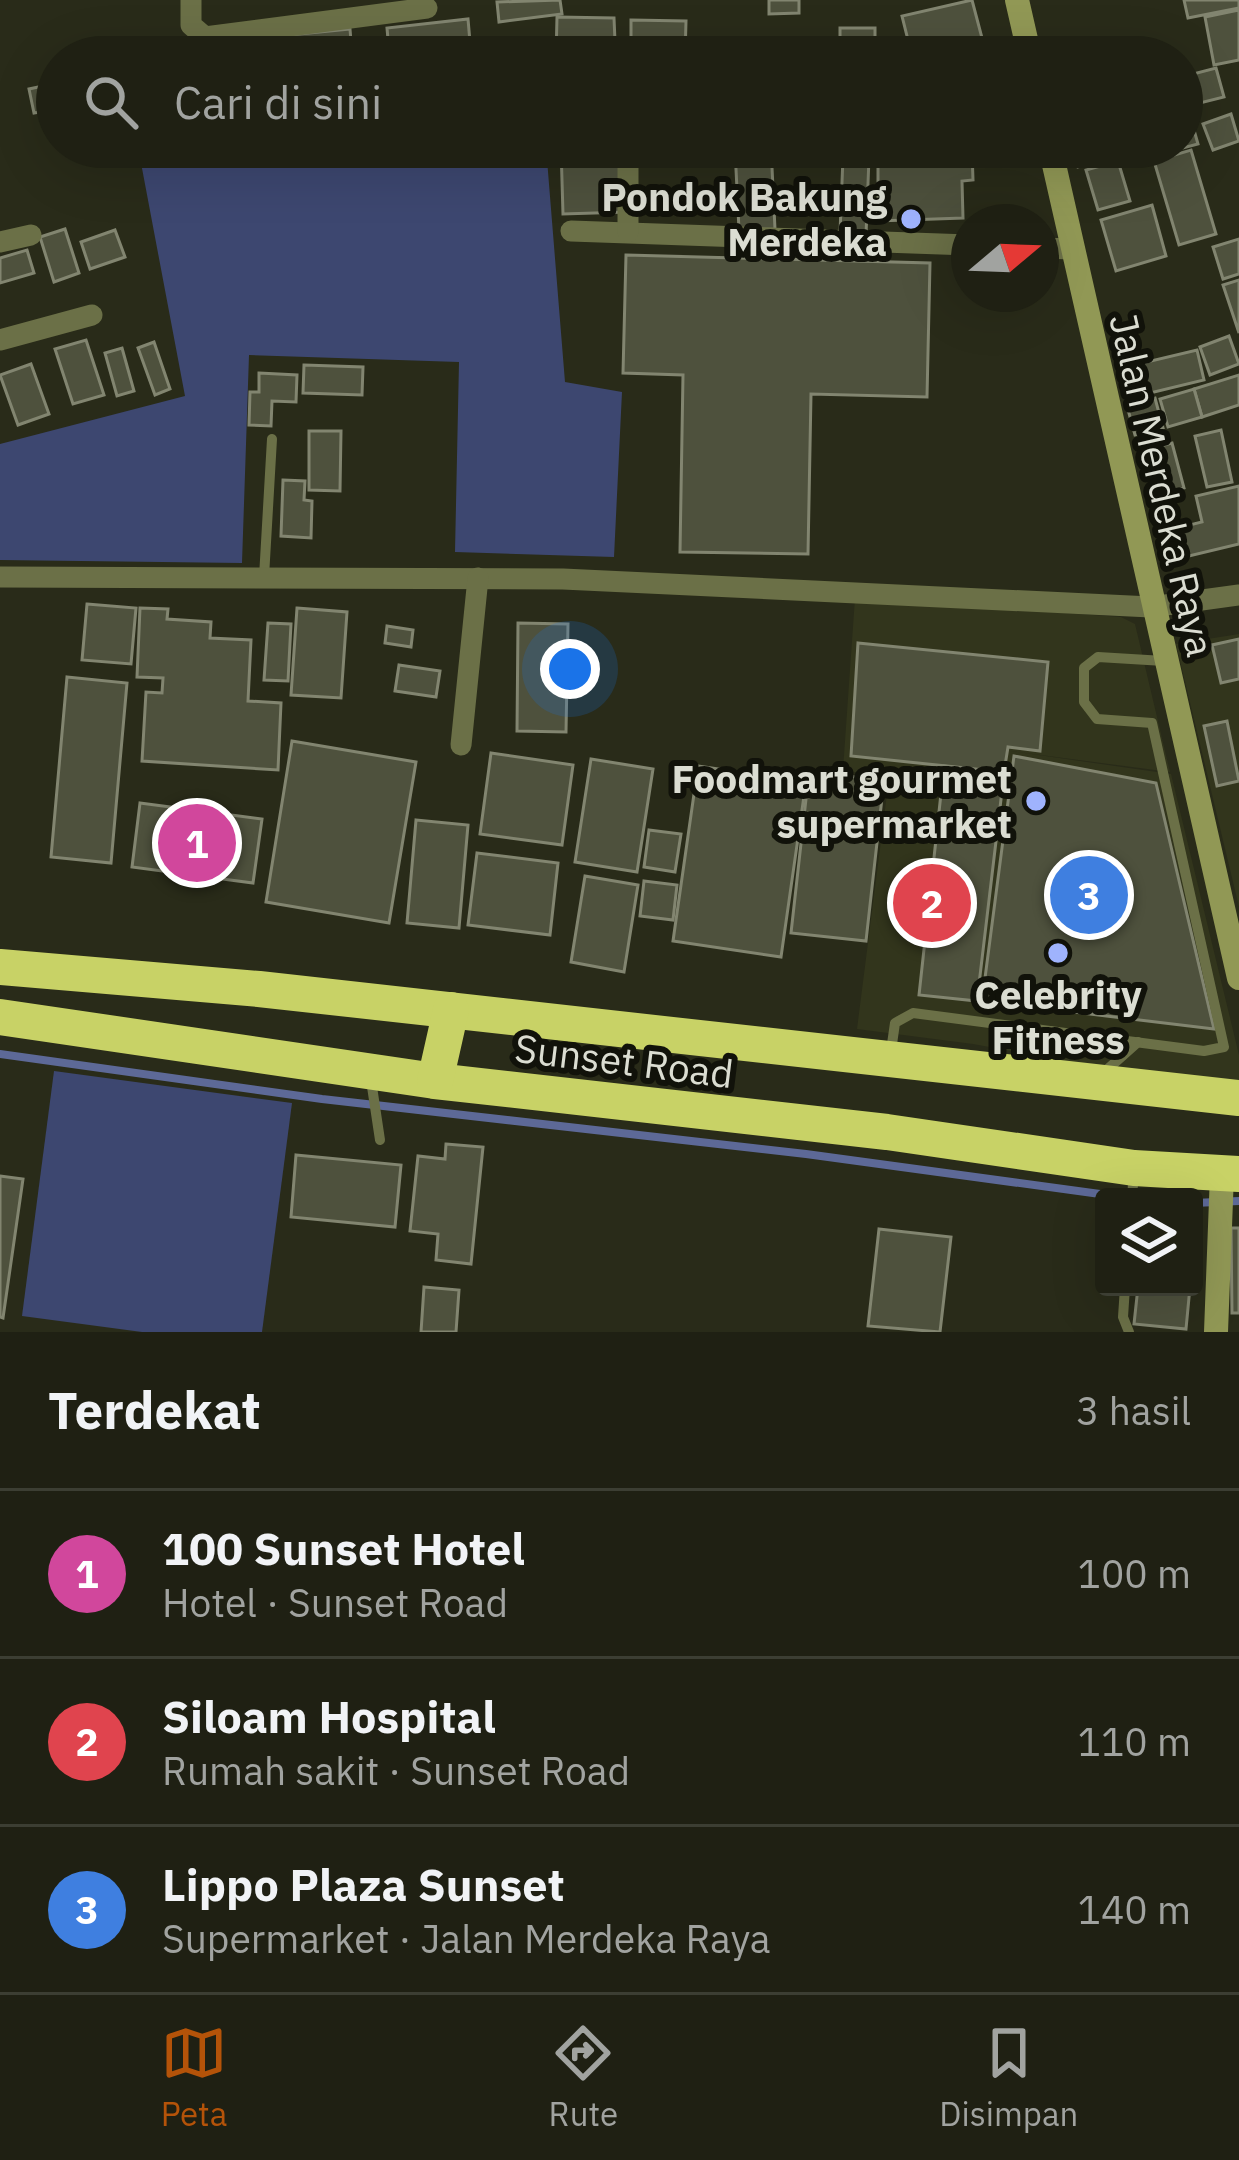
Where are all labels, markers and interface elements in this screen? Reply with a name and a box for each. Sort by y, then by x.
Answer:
search box [36,36,1203,168]
icon: search [78,69,144,135]
text: Cari di sini [174,73,382,131]
place label: Pondok Bakung Merdeka [601,171,887,267]
north arrow [951,204,1059,312]
marker: Pondok Bakung Merdeka [898,206,924,232]
street label: Jalan Merdeka Raya [1098,309,1227,661]
your location [540,639,600,699]
place label: Foodmart gourmet supermarket [672,753,1012,849]
marker: Foodmart gourmet supermarket [1023,788,1049,814]
pin: 1 [158,798,236,888]
pin: 3 [1050,850,1128,940]
pin: 2 [893,858,971,948]
marker: Celebrity Fitness [1045,940,1071,966]
place label: Celebrity Fitness [974,969,1142,1065]
street label: Sunset Road [512,1022,736,1099]
map controls [1095,1188,1203,1296]
button: layers [1095,1188,1203,1296]
text: Terdekat [48,1377,261,1443]
text: 3 hasil [1076,1385,1191,1436]
text: 100 Sunset Hotel [162,1519,525,1577]
text: 1 [75,1548,99,1599]
text: 100 m [1078,1548,1191,1599]
text: Hotel · Sunset Road [162,1577,508,1628]
text: Siloam Hospital [162,1687,496,1745]
text: 2 [75,1716,99,1767]
text: 110 m [1078,1716,1191,1767]
text: Rumah sakit · Sunset Road [162,1745,630,1796]
text: Lippo Plaza Sunset [162,1855,565,1913]
text: 3 [75,1884,99,1935]
text: 140 m [1078,1884,1191,1935]
text: Supermarket · Jalan Merdeka Raya [162,1913,770,1964]
tab: Peta [161,2020,227,2135]
tab: Rute [549,2020,618,2135]
tab: Disimpan [939,2020,1078,2135]

